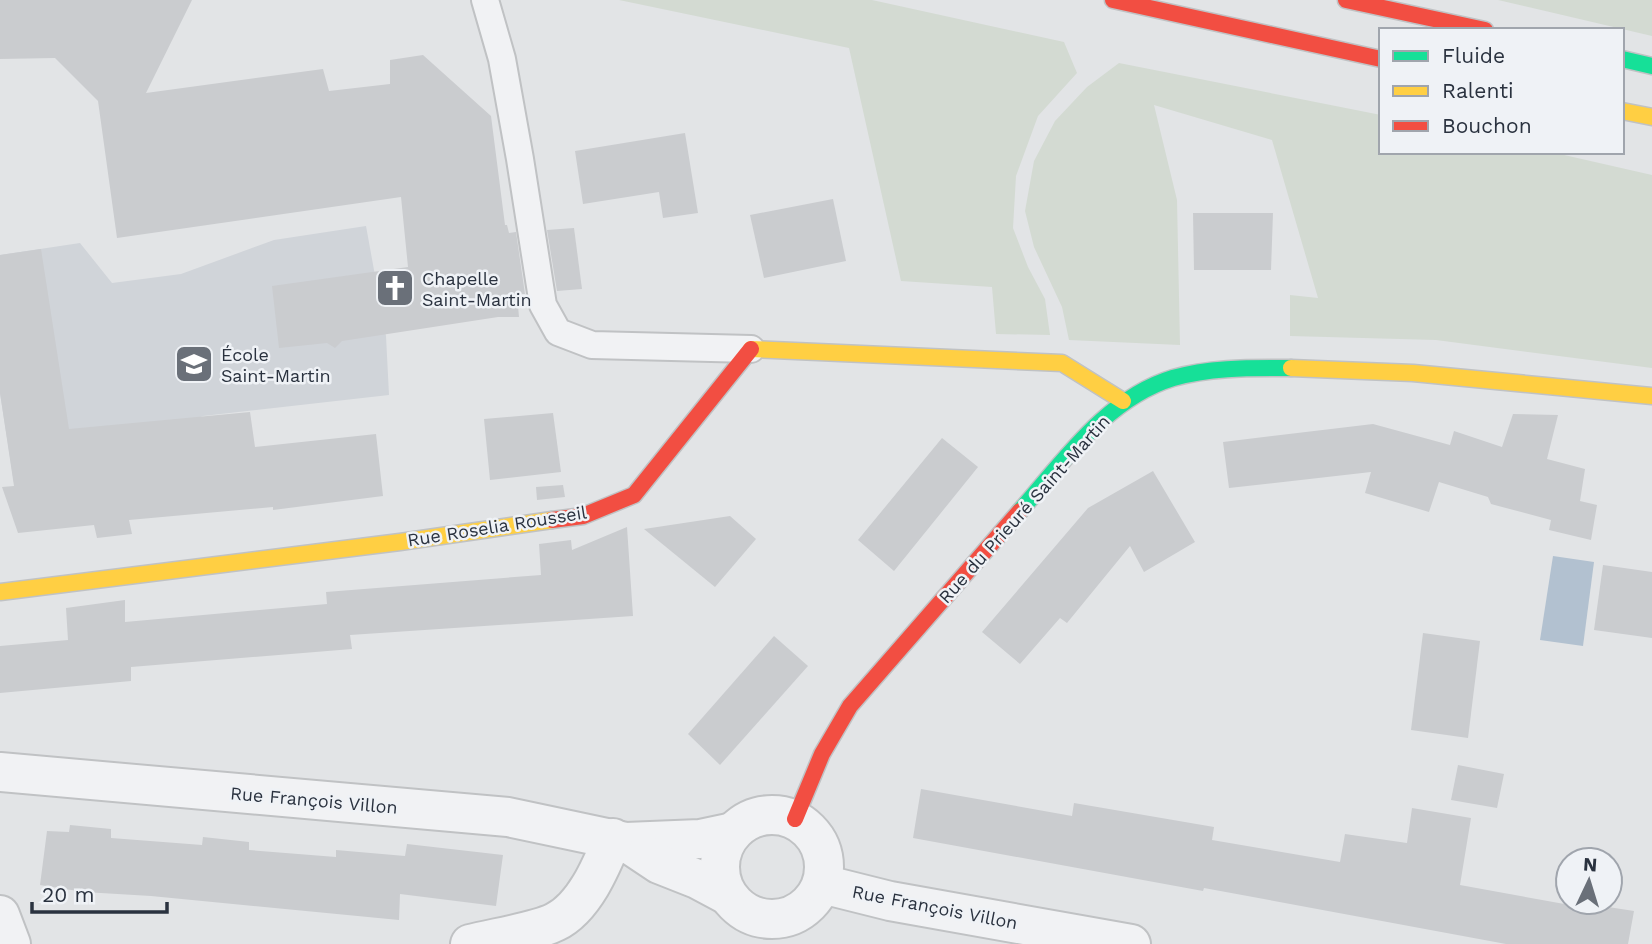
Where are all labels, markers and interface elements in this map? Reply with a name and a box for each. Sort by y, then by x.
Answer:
legend [1379,28,1624,154]
text: Fluide [1442,43,1505,68]
text: Ralenti [1442,78,1514,103]
text: Bouchon [1442,113,1532,138]
church icon: Chapelle Saint-Martin [374,267,416,309]
place label: Chapelle Saint-Martin [422,268,532,310]
school or university icon: École Saint-Martin [173,343,215,385]
place label: École Saint-Martin [221,344,331,386]
street label: Rue du Prieuré Saint-Martin [934,411,1114,607]
street label: Rue Roselia Rousseil [406,501,589,551]
street label: Rue François Villon [229,782,399,818]
north arrow [1554,846,1624,916]
text: N [1582,853,1598,877]
scale bar [32,870,166,914]
street label: Rue François Villon [850,881,1020,933]
text: 20 m [42,882,94,907]

